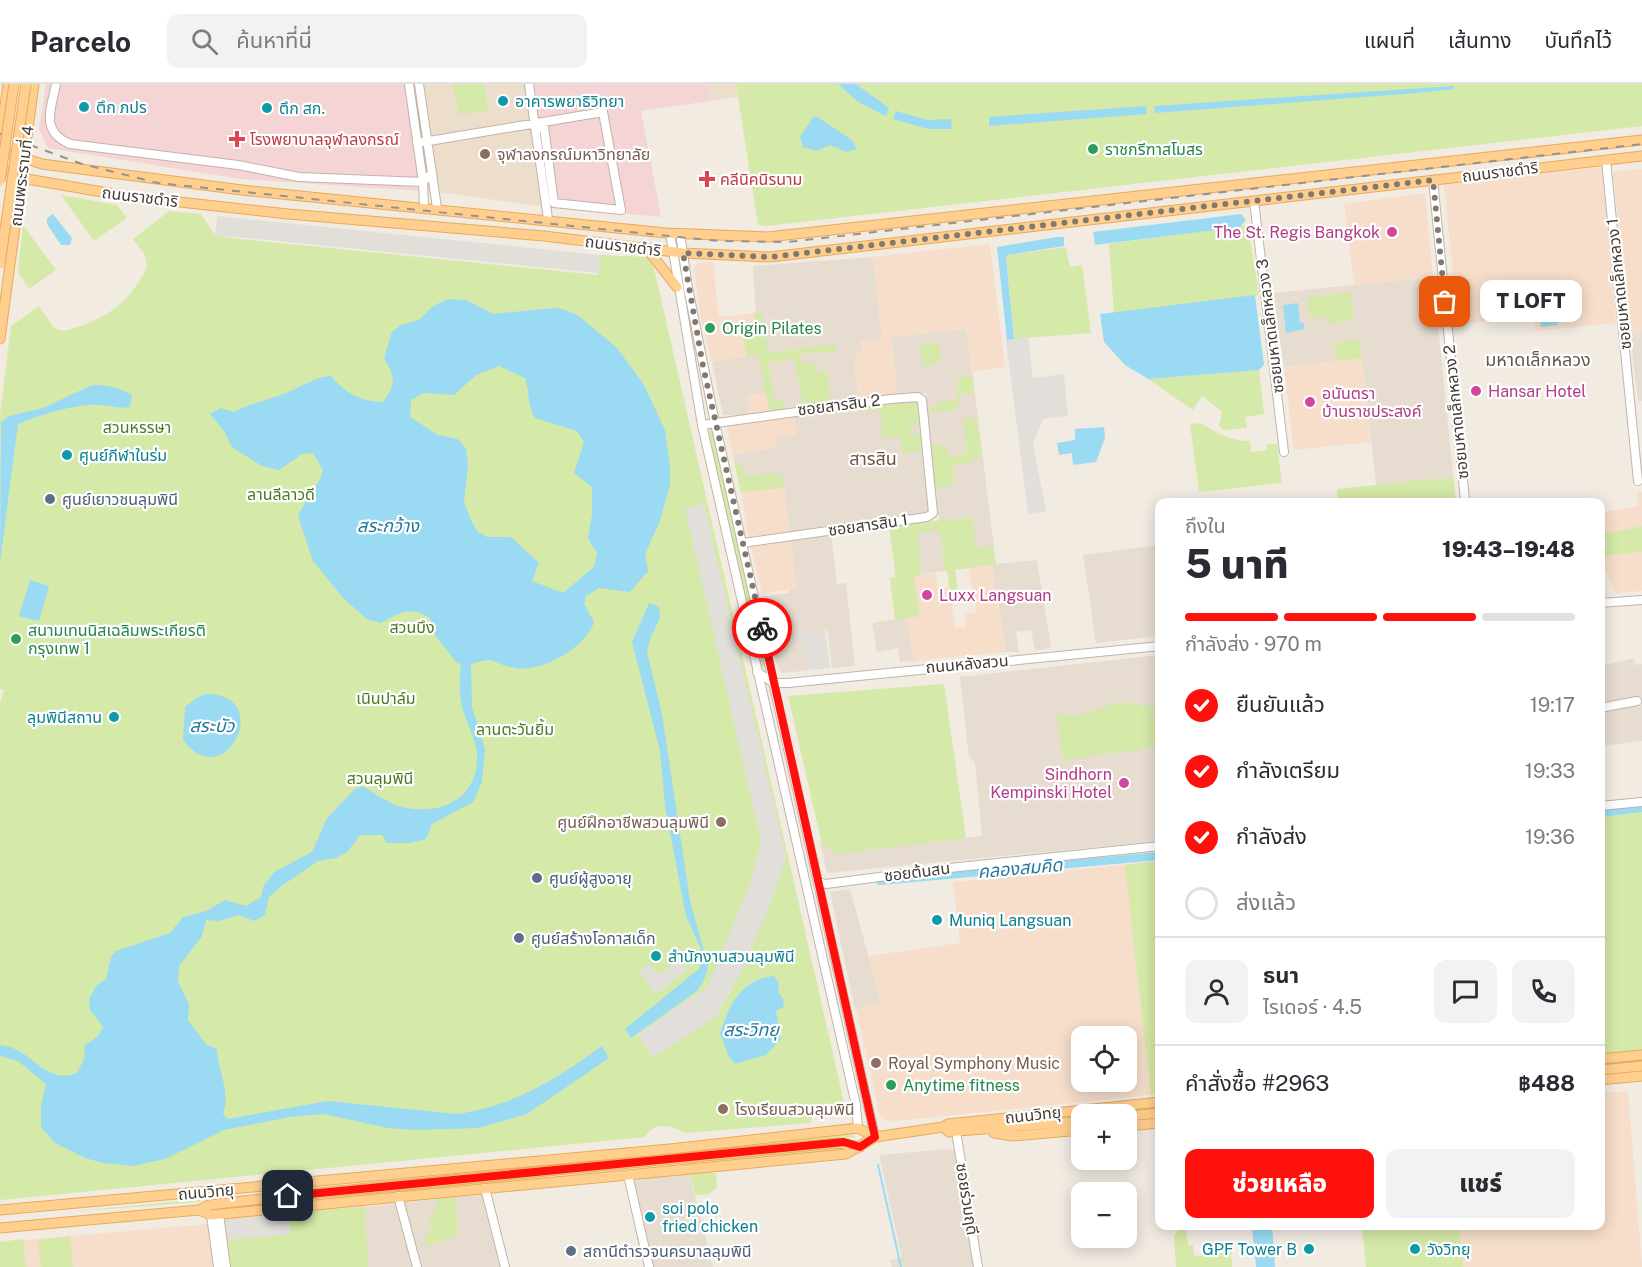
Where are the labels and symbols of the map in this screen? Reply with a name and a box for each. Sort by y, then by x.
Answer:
place label: อาคารพยาธิวิทยา [515,92,624,111]
marker: อาคารพยาธิวิทยา [496,94,510,108]
place label: ตึก ภปร [96,98,147,117]
place label: ตึก สก. [279,99,325,118]
marker: ตึก ภปร [77,100,91,114]
marker: ตึก สก. [260,101,274,115]
street label: ถนนพระรามที่ 4 [4,124,38,227]
marker: โรงพยาบาลจุฬาลงกรณ์ [228,130,246,148]
place label: โรงพยาบาลจุฬาลงกรณ์ [250,130,399,149]
place label: ราชกรีฑาสโมสร [1105,140,1203,159]
marker: ราชกรีฑาสโมสร [1086,142,1100,156]
place label: จุฬาลงกรณ์มหาวิทยาลัย [497,145,650,164]
marker: จุฬาลงกรณ์มหาวิทยาลัย [478,147,492,161]
street label: ถนนราชดำริ [1461,158,1539,186]
marker: คลีนิคนิรนาม [698,170,716,188]
place label: คลีนิคนิรนาม [720,170,802,189]
street label: ถนนราชดำริ [101,183,179,211]
street label: ซอยมหาดเล็กหลวง 1 [1603,217,1635,351]
place label: The St. Regis Bangkok [1214,223,1380,242]
marker: The St. Regis Bangkok [1385,225,1399,239]
street label: ถนนราชดำริ [584,232,662,260]
street label: ซอยมหาดเล็กหลวง 3 [1252,258,1288,394]
pin [1419,276,1470,327]
callout: T LOFT [1481,281,1583,323]
place label: Origin Pilates [722,319,822,338]
marker: Origin Pilates [703,321,717,335]
street label: ซอยมหาดเล็กหลวง 2 [1440,344,1472,480]
district label: มหาดเล็กหลวง [1485,349,1591,370]
place label: Hansar Hotel [1488,382,1586,401]
place label: อนันตรา บ้านราชประสงค์ [1322,384,1422,421]
marker: Hansar Hotel [1469,384,1483,398]
street label: ซอยสารสิน 2 [796,390,882,420]
marker: อนันตรา บ้านราชประสงค์ [1303,395,1317,409]
park label: สวนหรรษา [103,418,171,437]
place label: ศูนย์กีฬาในร่ม [79,446,167,465]
marker: ศูนย์กีฬาในร่ม [60,448,74,462]
district label: สารสิน [849,448,897,469]
park label: ลานลีลาวดี [247,485,315,504]
place label: ศูนย์เยาวชนลุมพินี [62,490,178,509]
marker: ศูนย์เยาวชนลุมพินี [43,492,57,506]
street label: ซอยสารสิน 1 [827,510,909,540]
water label: สระกว้าง [357,515,420,536]
place label: Luxx Langsuan [939,586,1052,605]
marker: Luxx Langsuan [920,588,934,602]
courier [732,598,792,658]
park label: สวนบึง [389,618,435,637]
place label: สนามเทนนิสเฉลิมพระเกียรติ กรุงเทพ 1 [28,621,206,658]
marker: สนามเทนนิสเฉลิมพระเกียรติ กรุงเทพ 1 [9,632,23,646]
street label: ถนนหลังสวน [925,651,1009,677]
park label: เนินปาล์ม [356,689,416,708]
place label: ลุมพินีสถาน [27,708,102,727]
marker: ลุมพินีสถาน [107,710,121,724]
water label: สระบัว [190,715,236,736]
park label: ลานตะวันยิ้ม [476,718,554,739]
place label: Sindhorn Kempinski Hotel [990,765,1112,802]
park label: สวนลุมพินี [347,769,413,788]
marker: Sindhorn Kempinski Hotel [1117,776,1131,790]
place label: ศูนย์ฝึกอาชีพสวนลุมพินี [557,813,709,832]
marker: ศูนย์ฝึกอาชีพสวนลุมพินี [714,815,728,829]
water label: คลองสมคิด [977,854,1064,882]
street label: ซอยต้นสน [883,859,951,885]
place label: ศูนย์ผู้สูงอายุ [549,869,632,888]
marker: ศูนย์ผู้สูงอายุ [530,871,544,885]
place label: Muniq Langsuan [949,911,1071,930]
marker: Muniq Langsuan [930,913,944,927]
place label: ศูนย์สร้างโอกาสเด็ก [531,929,656,948]
marker: ศูนย์สร้างโอกาสเด็ก [512,931,526,945]
place label: สำนักงานสวนลุมพินี [668,947,795,966]
marker: สำนักงานสวนลุมพินี [649,949,663,963]
water label: สระวิทยุ [723,1019,780,1041]
place label: Royal Symphony Music [888,1054,1060,1073]
marker: Royal Symphony Music [869,1056,883,1070]
place label: Anytime fitness [903,1076,1020,1095]
marker: Anytime fitness [884,1078,898,1092]
place label: โรงเรียนสวนลุมพินี [735,1100,855,1119]
marker: โรงเรียนสวนลุมพินี [716,1102,730,1116]
street label: ถนนวิทยุ [1004,1103,1062,1127]
street label: ซอยร่วมฤดี [952,1162,982,1236]
pin [262,1170,313,1221]
street label: ถนนวิทยุ [177,1180,235,1204]
place label: soi polo fried chicken [662,1199,758,1236]
marker: soi polo fried chicken [643,1210,657,1224]
place label: GPF Tower B [1202,1240,1297,1259]
place label: วังวิทยุ [1427,1240,1471,1259]
place label: สถานีตำรวจนครบาลลุมพินี [583,1242,752,1261]
marker: GPF Tower B [1302,1242,1316,1256]
marker: วังวิทยุ [1408,1242,1422,1256]
marker: สถานีตำรวจนครบาลลุมพินี [564,1244,578,1258]

